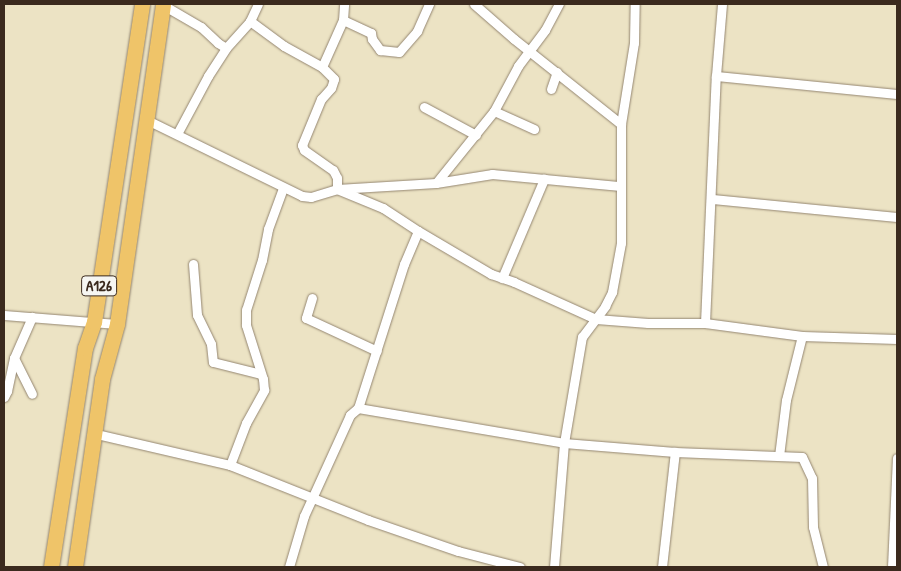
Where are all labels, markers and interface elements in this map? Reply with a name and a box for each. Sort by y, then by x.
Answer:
road number: A126 [80,274,118,298]

